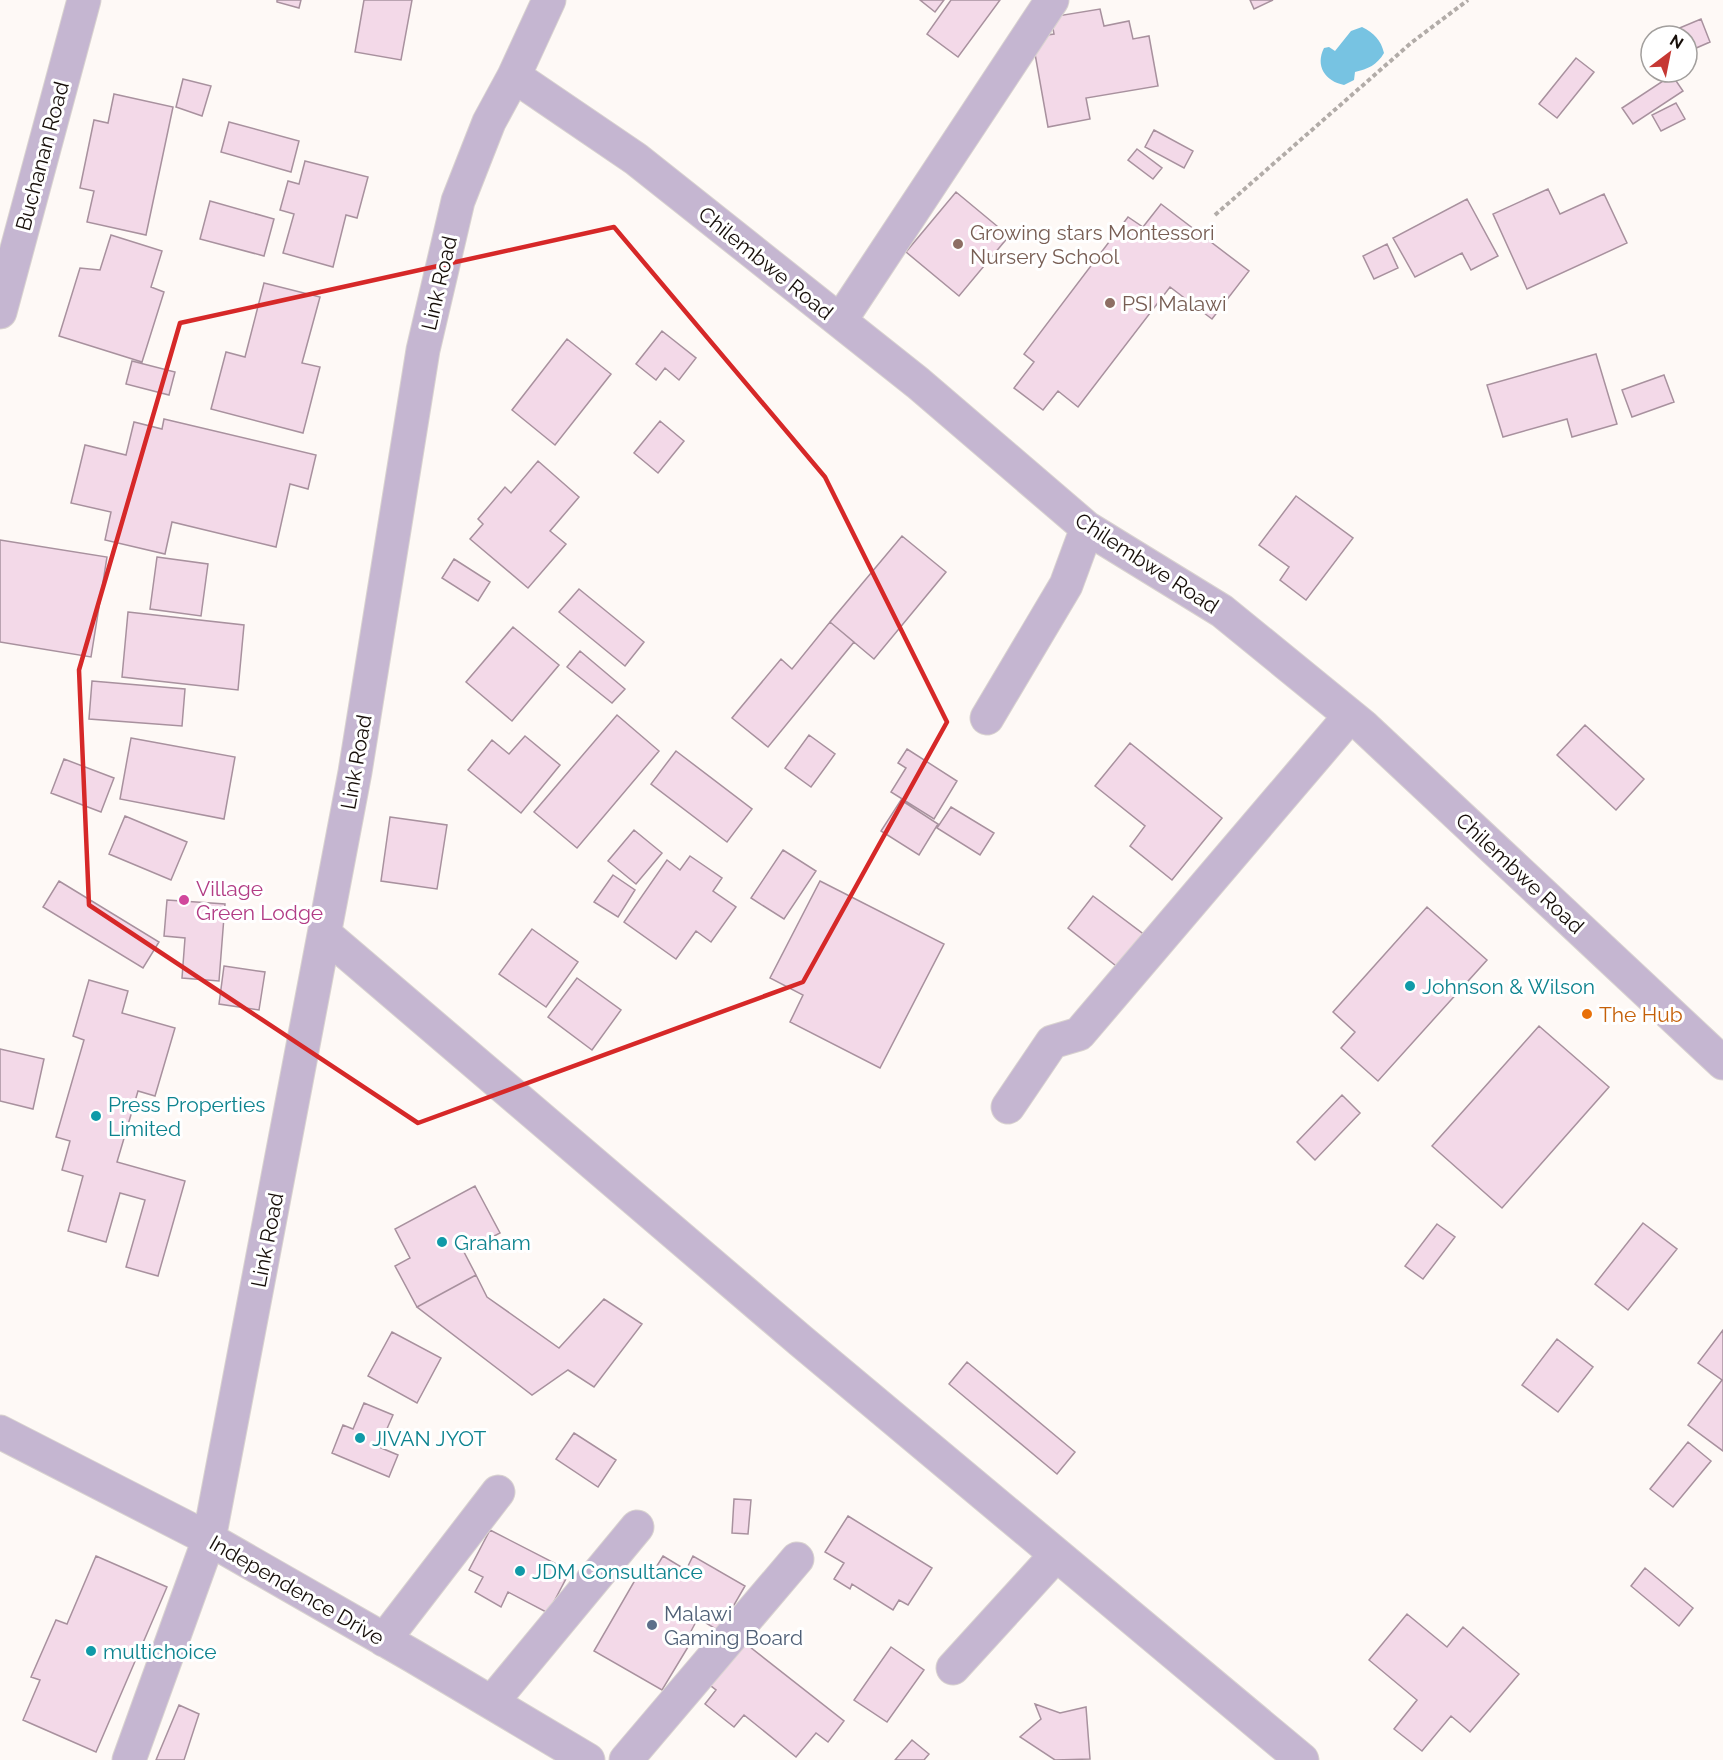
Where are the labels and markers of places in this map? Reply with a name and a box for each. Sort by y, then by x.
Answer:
place label: Growing stars Montessori Nursery School [970,220,1215,269]
marker: Growing stars Montessori Nursery School [951,237,965,251]
place label: PSI Malawi [1122,291,1227,316]
marker: PSI Malawi [1103,296,1117,310]
place label: Village Green Lodge [196,876,323,925]
marker: Village Green Lodge [177,893,191,907]
place label: Johnson & Wilson [1422,974,1595,999]
marker: Johnson & Wilson [1403,979,1417,993]
place label: The Hub [1599,1002,1683,1027]
marker: The Hub [1580,1007,1594,1021]
place label: Press Properties Limited [108,1092,265,1141]
marker: Press Properties Limited [89,1109,103,1123]
place label: Graham [454,1230,531,1255]
marker: Graham [435,1235,449,1249]
place label: JIVAN JYOT [372,1426,487,1451]
marker: JIVAN JYOT [353,1431,367,1445]
place label: JDM Consultance [532,1559,703,1584]
marker: JDM Consultance [513,1564,527,1578]
place label: Malawi Gaming Board [664,1601,803,1650]
marker: Malawi Gaming Board [645,1618,659,1632]
place label: multichoice [103,1639,217,1664]
marker: multichoice [84,1644,98,1658]

